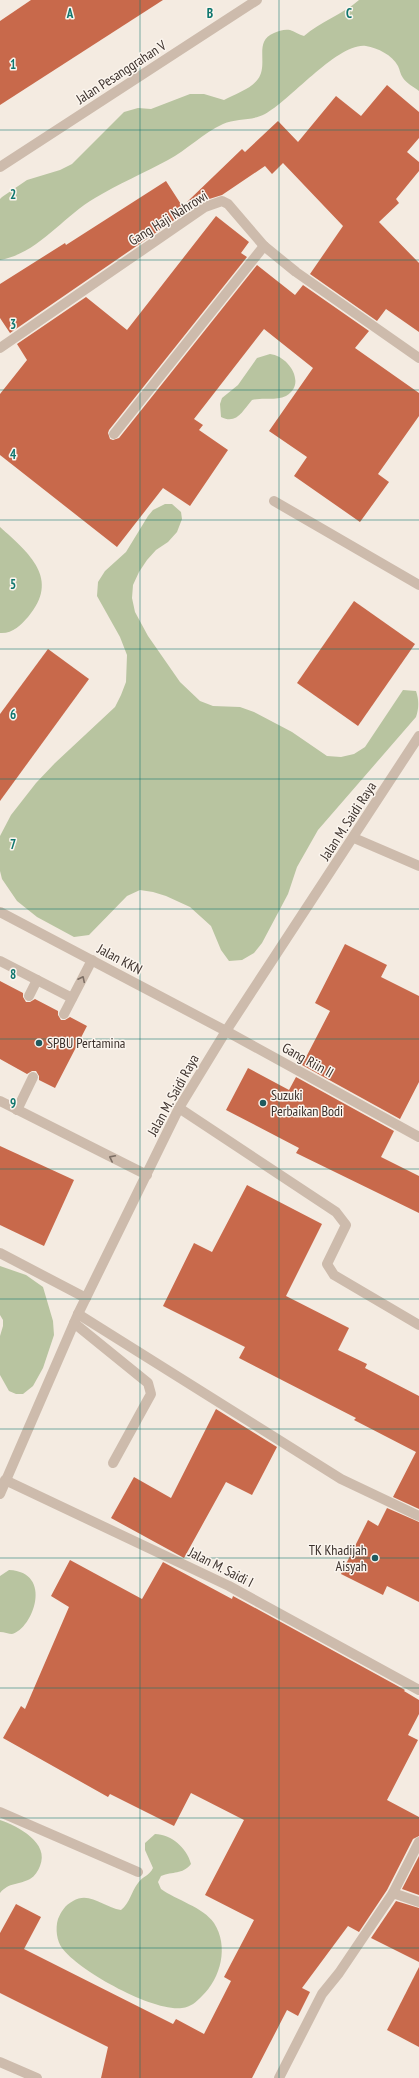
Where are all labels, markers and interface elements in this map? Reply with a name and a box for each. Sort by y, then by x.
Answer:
text: A [66,5,74,22]
text: B [207,5,213,22]
text: C [346,5,352,22]
street label: Jalan Pesanggrahan V [72,36,170,108]
text: 1 [10,56,16,73]
text: 2 [10,186,16,203]
street label: Gang Haji Nahrowi [125,186,211,250]
text: 3 [10,316,16,333]
text: 4 [10,446,17,463]
text: 5 [10,576,16,593]
text: 6 [10,706,16,723]
street label: Jalan M. Saidi Raya [315,778,380,865]
text: 7 [10,836,16,853]
street label: Jalan KKN [94,939,146,978]
text: 8 [10,966,16,983]
one-way arrow [77,976,85,983]
place label: SPBU Pertamina [47,1034,125,1052]
marker: SPBU Pertamina [34,1038,44,1048]
street label: Gang Riin II [279,1039,337,1081]
street label: Jalan M. Saidi Raya [143,1051,203,1140]
place label: Suzuki Perbaikan Bodi [271,1086,343,1120]
text: 9 [10,1095,16,1112]
marker: Suzuki Perbaikan Bodi [258,1098,268,1108]
one-way arrow [108,1155,116,1162]
place label: TK Khadijah Aisyah [309,1541,367,1575]
street label: Jalan M. Saidi I [185,1543,256,1591]
marker: TK Khadijah Aisyah [370,1553,380,1563]

